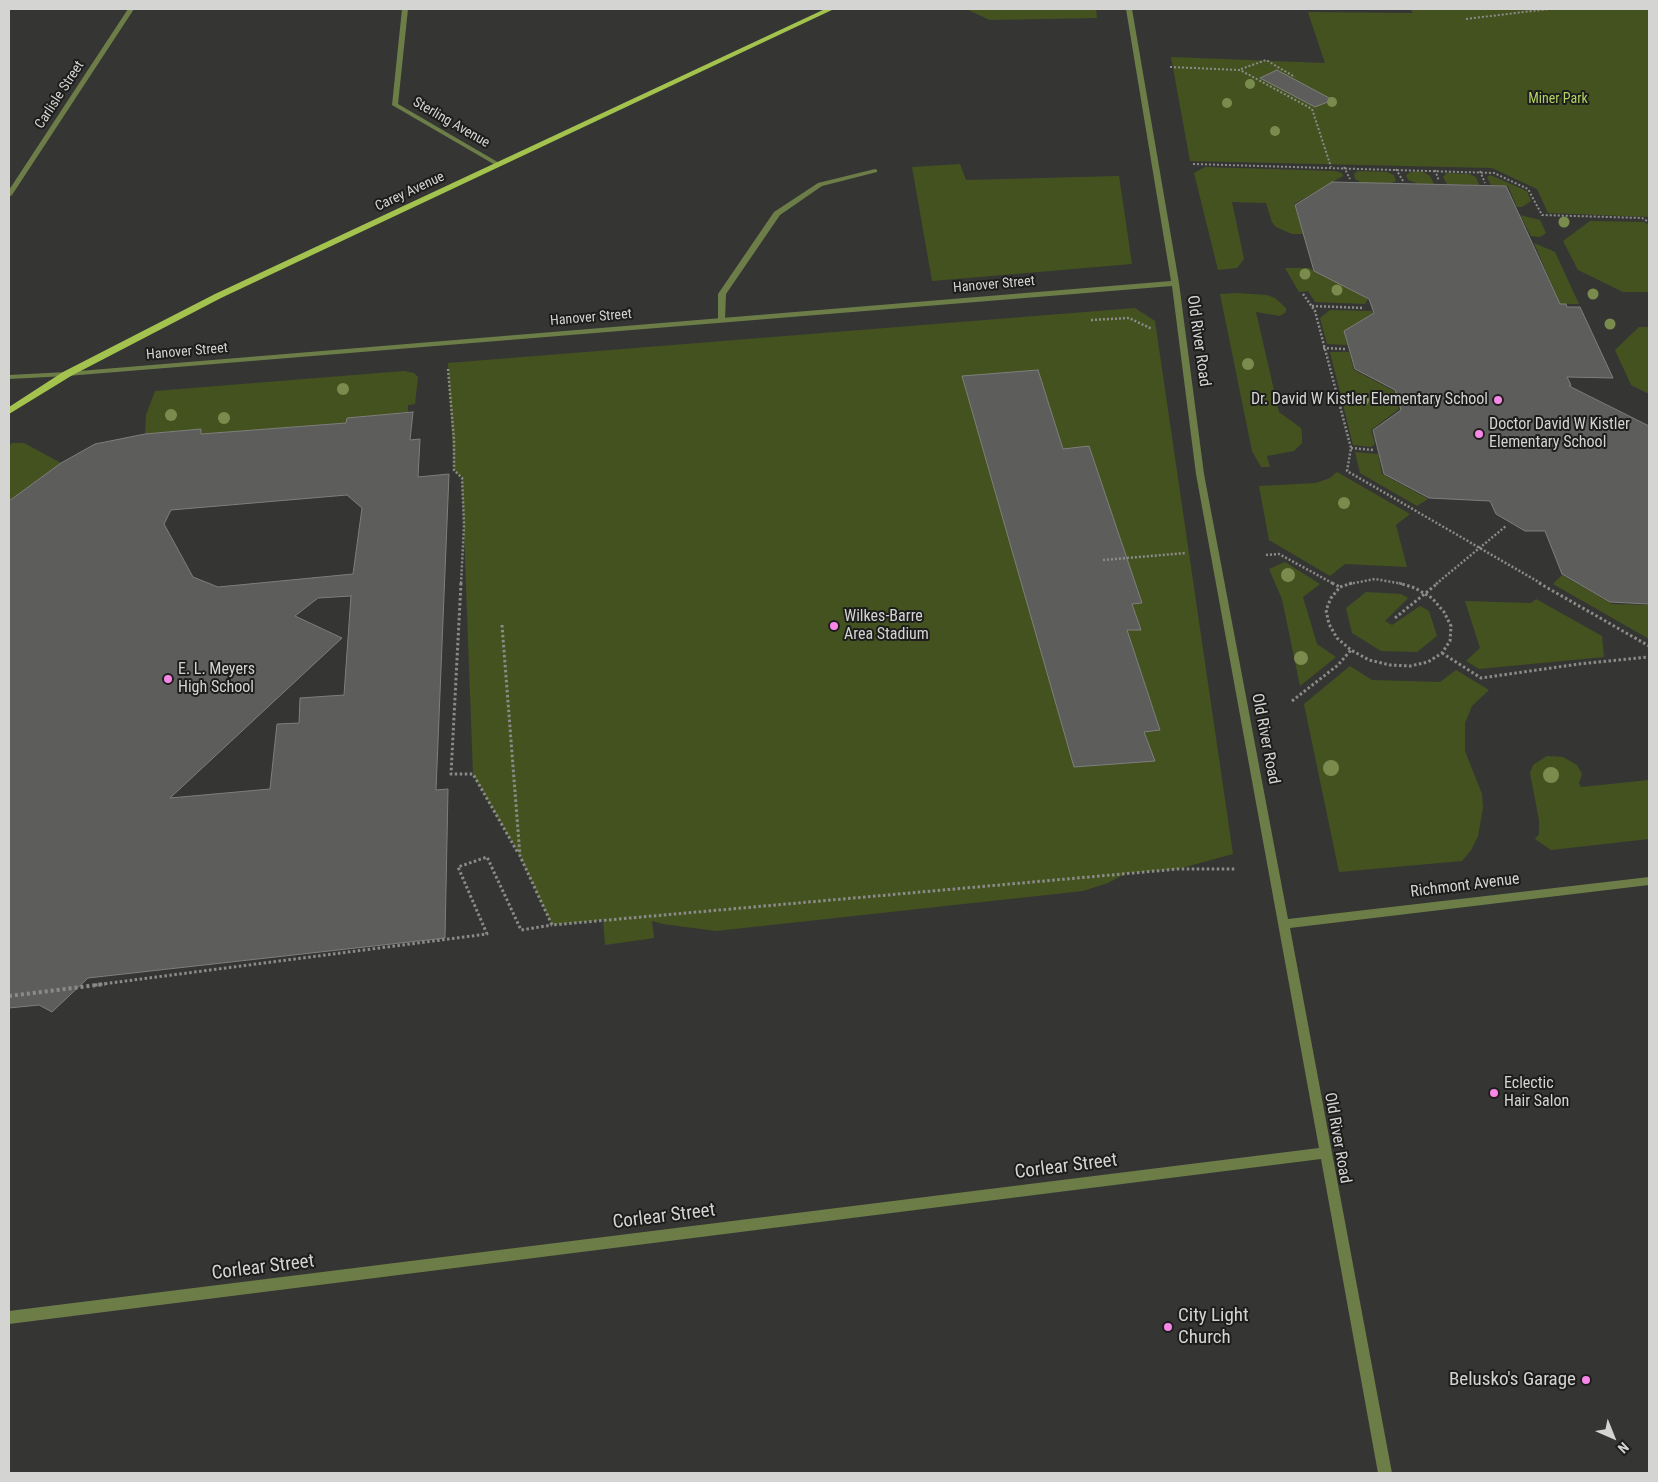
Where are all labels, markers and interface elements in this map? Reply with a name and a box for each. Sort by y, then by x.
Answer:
street label: Carlisle Street [32,58,88,132]
park label: Miner Park [1528,91,1588,107]
street label: Sterling Avenue [410,94,492,152]
street label: Carey Avenue [373,169,447,215]
street label: Hanover Street [953,273,1035,297]
street label: Old River Road [1182,294,1214,388]
street label: Hanover Street [550,306,632,330]
street label: Hanover Street [146,340,228,364]
place label: Dr. David W Kistler Elementary School [1251,390,1488,410]
marker: Dr. David W Kistler Elementary School [1492,394,1504,406]
place label: Doctor David W Kistler Elementary School [1489,415,1630,453]
marker: Doctor David W Kistler Elementary School [1473,428,1485,440]
place label: Wilkes-Barre Area Stadium [844,607,929,645]
marker: Wilkes-Barre Area Stadium [828,620,840,632]
place label: E. L. Meyers High School [178,660,255,698]
marker: E. L. Meyers High School [162,673,174,685]
street label: Old River Road [1247,692,1283,786]
street label: Richmont Avenue [1409,870,1521,902]
place label: Eclectic Hair Salon [1504,1074,1569,1112]
marker: Eclectic Hair Salon [1488,1087,1500,1099]
street label: Old River Road [1320,1091,1354,1185]
street label: Corlear Street [1013,1149,1119,1185]
street label: Corlear Street [611,1199,717,1235]
street label: Corlear Street [210,1250,316,1286]
place label: City Light Church [1178,1305,1249,1349]
marker: City Light Church [1162,1321,1174,1333]
place label: Belusko's Garage [1449,1369,1576,1391]
marker: Belusko's Garage [1580,1374,1592,1386]
north arrow [1588,1412,1638,1462]
text: N [1615,1439,1632,1457]

